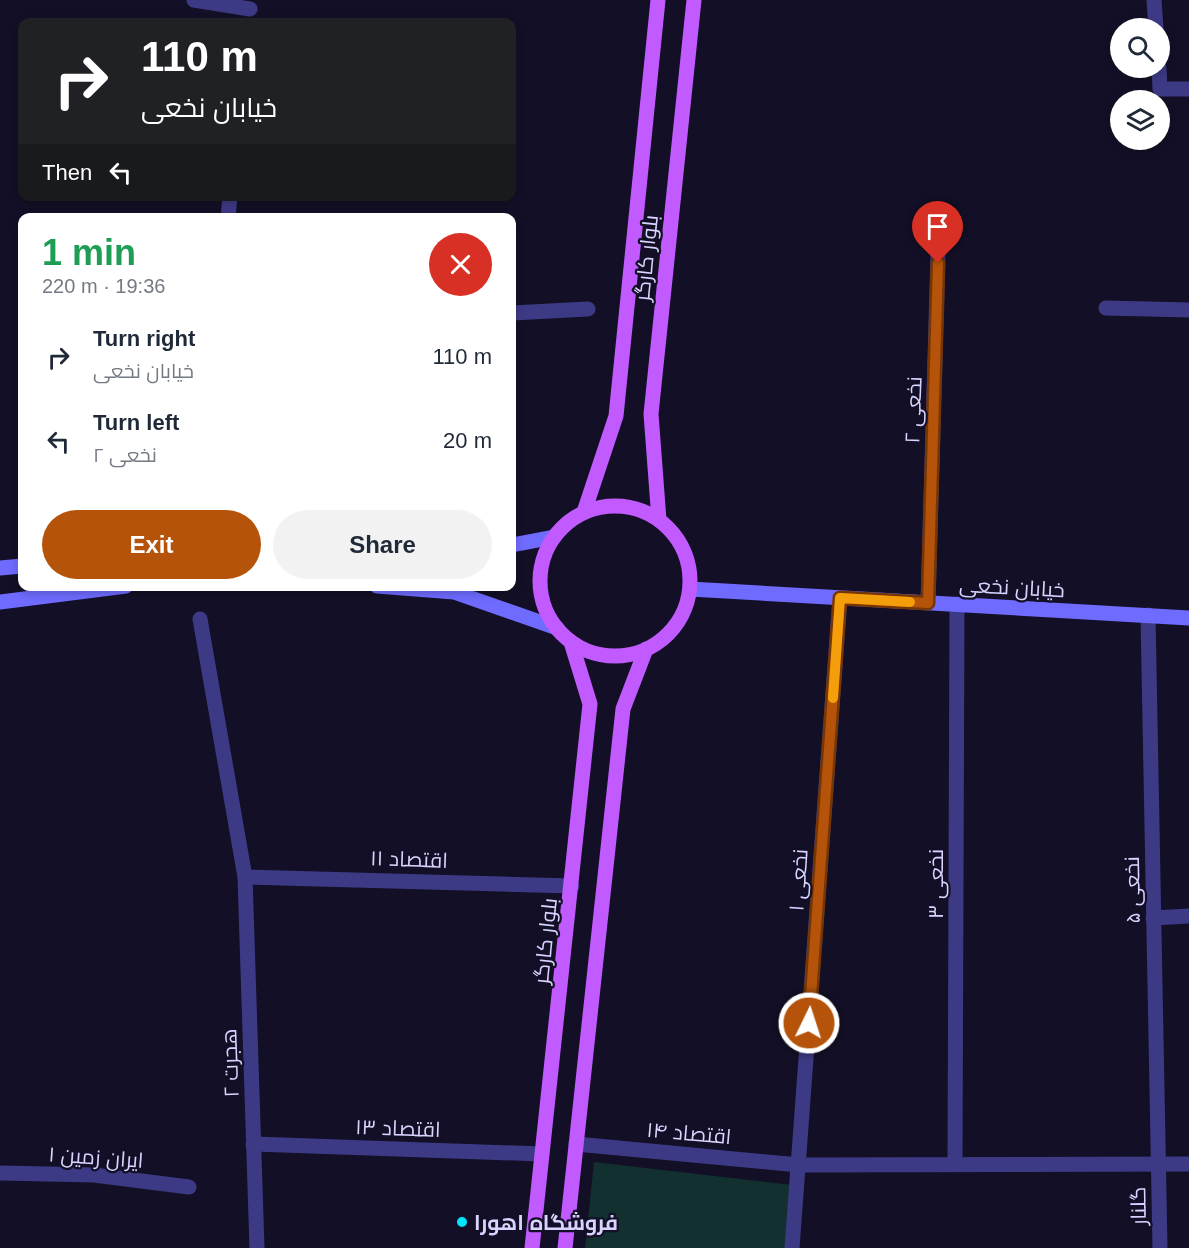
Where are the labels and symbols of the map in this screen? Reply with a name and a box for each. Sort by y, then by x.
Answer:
pin [912,201,963,263]
street label: بلوار کارگر [630,214,663,303]
street label: ۲ نخعی [900,376,928,444]
street label: خیابان نخعی [958,573,1065,603]
street label: اقتصاد ۱۱ [370,846,448,872]
street label: نخعی ۱ [784,848,814,912]
street label: نخعی ۳ [924,849,949,919]
street label: نخعی ۵ [1120,856,1146,924]
street label: بلوار کارگر [529,897,562,986]
position arrow [777,991,841,1055]
street label: هجرت ۲ [217,1028,244,1098]
street label: اقتصاد ۱۳ [355,1115,441,1141]
street label: اقتصاد ۱۴ [646,1118,732,1148]
street label: ایران زمین ۱ [48,1142,144,1174]
street label: گلنار [1126,1187,1151,1226]
place label: فروشگاه اهورا [474,1211,618,1236]
marker: فروشگاه اهورا [455,1215,469,1229]

